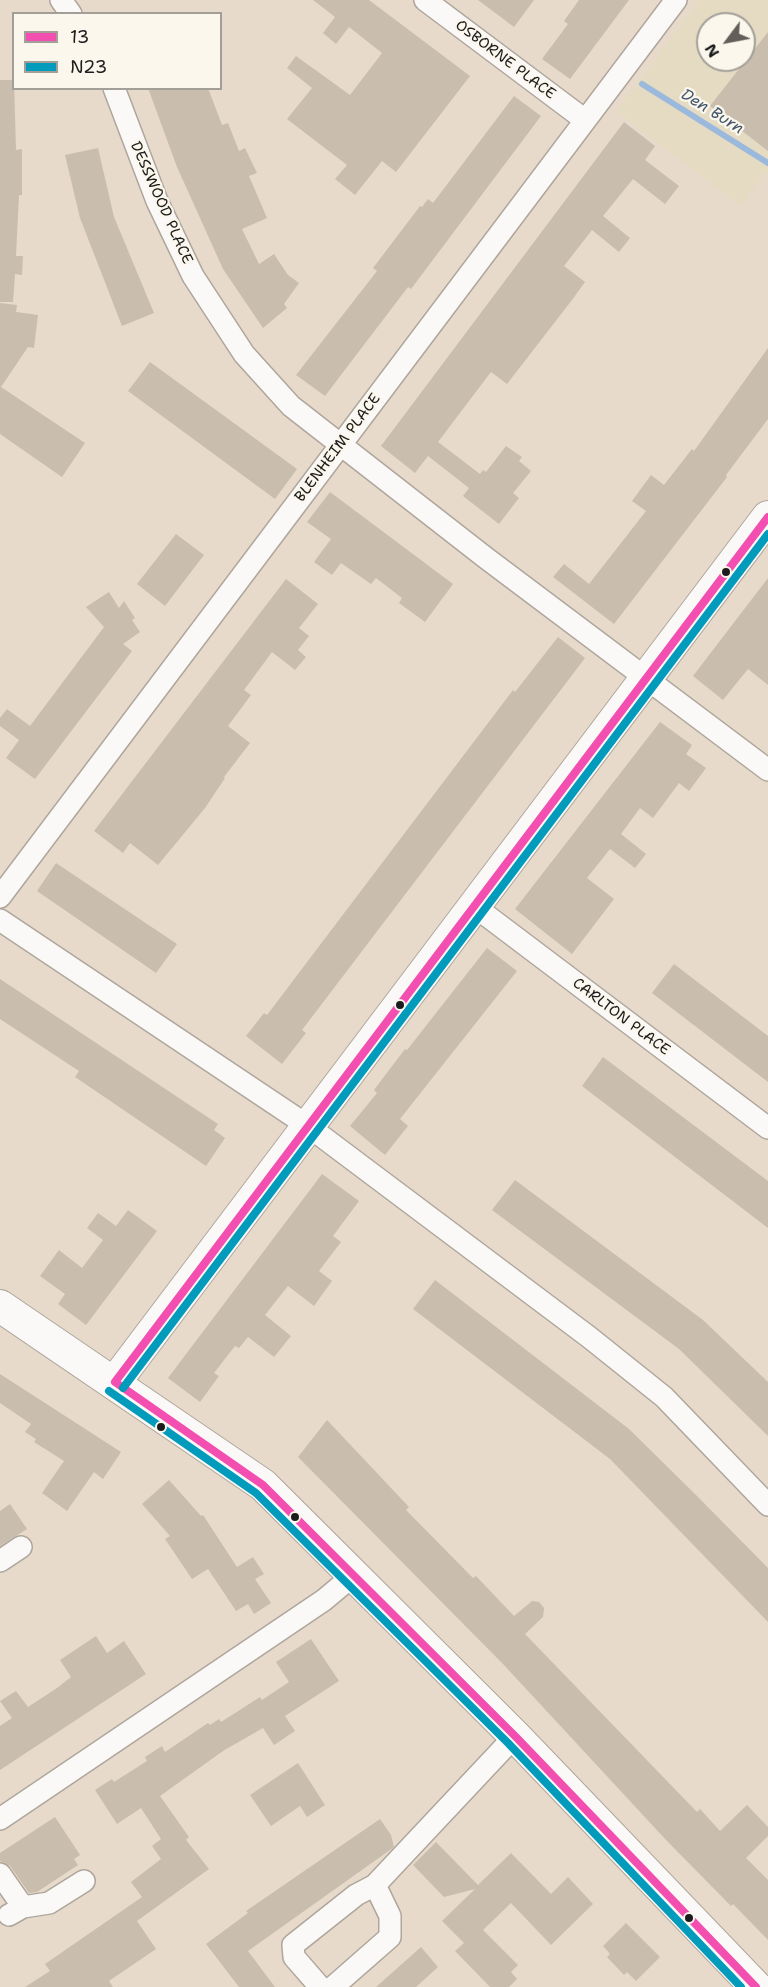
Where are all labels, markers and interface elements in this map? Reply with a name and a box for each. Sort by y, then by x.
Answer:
legend [12,12,222,90]
north arrow [696,12,756,72]
street label: OSBORNE PLACE [451,16,559,104]
text: 13 [70,25,89,49]
text: N [700,40,724,62]
text: N23 [70,55,107,79]
water label: Den Burn [677,85,747,139]
street label: DESSWOOD PLACE [126,139,196,267]
street label: BLENHEIM PLACE [291,390,385,506]
unlabelled marker [720,566,732,578]
street label: CARLTON PLACE [569,974,673,1060]
unlabelled marker [394,999,406,1011]
unlabelled marker [155,1421,167,1433]
unlabelled marker [289,1511,301,1523]
unlabelled marker [683,1912,695,1924]

